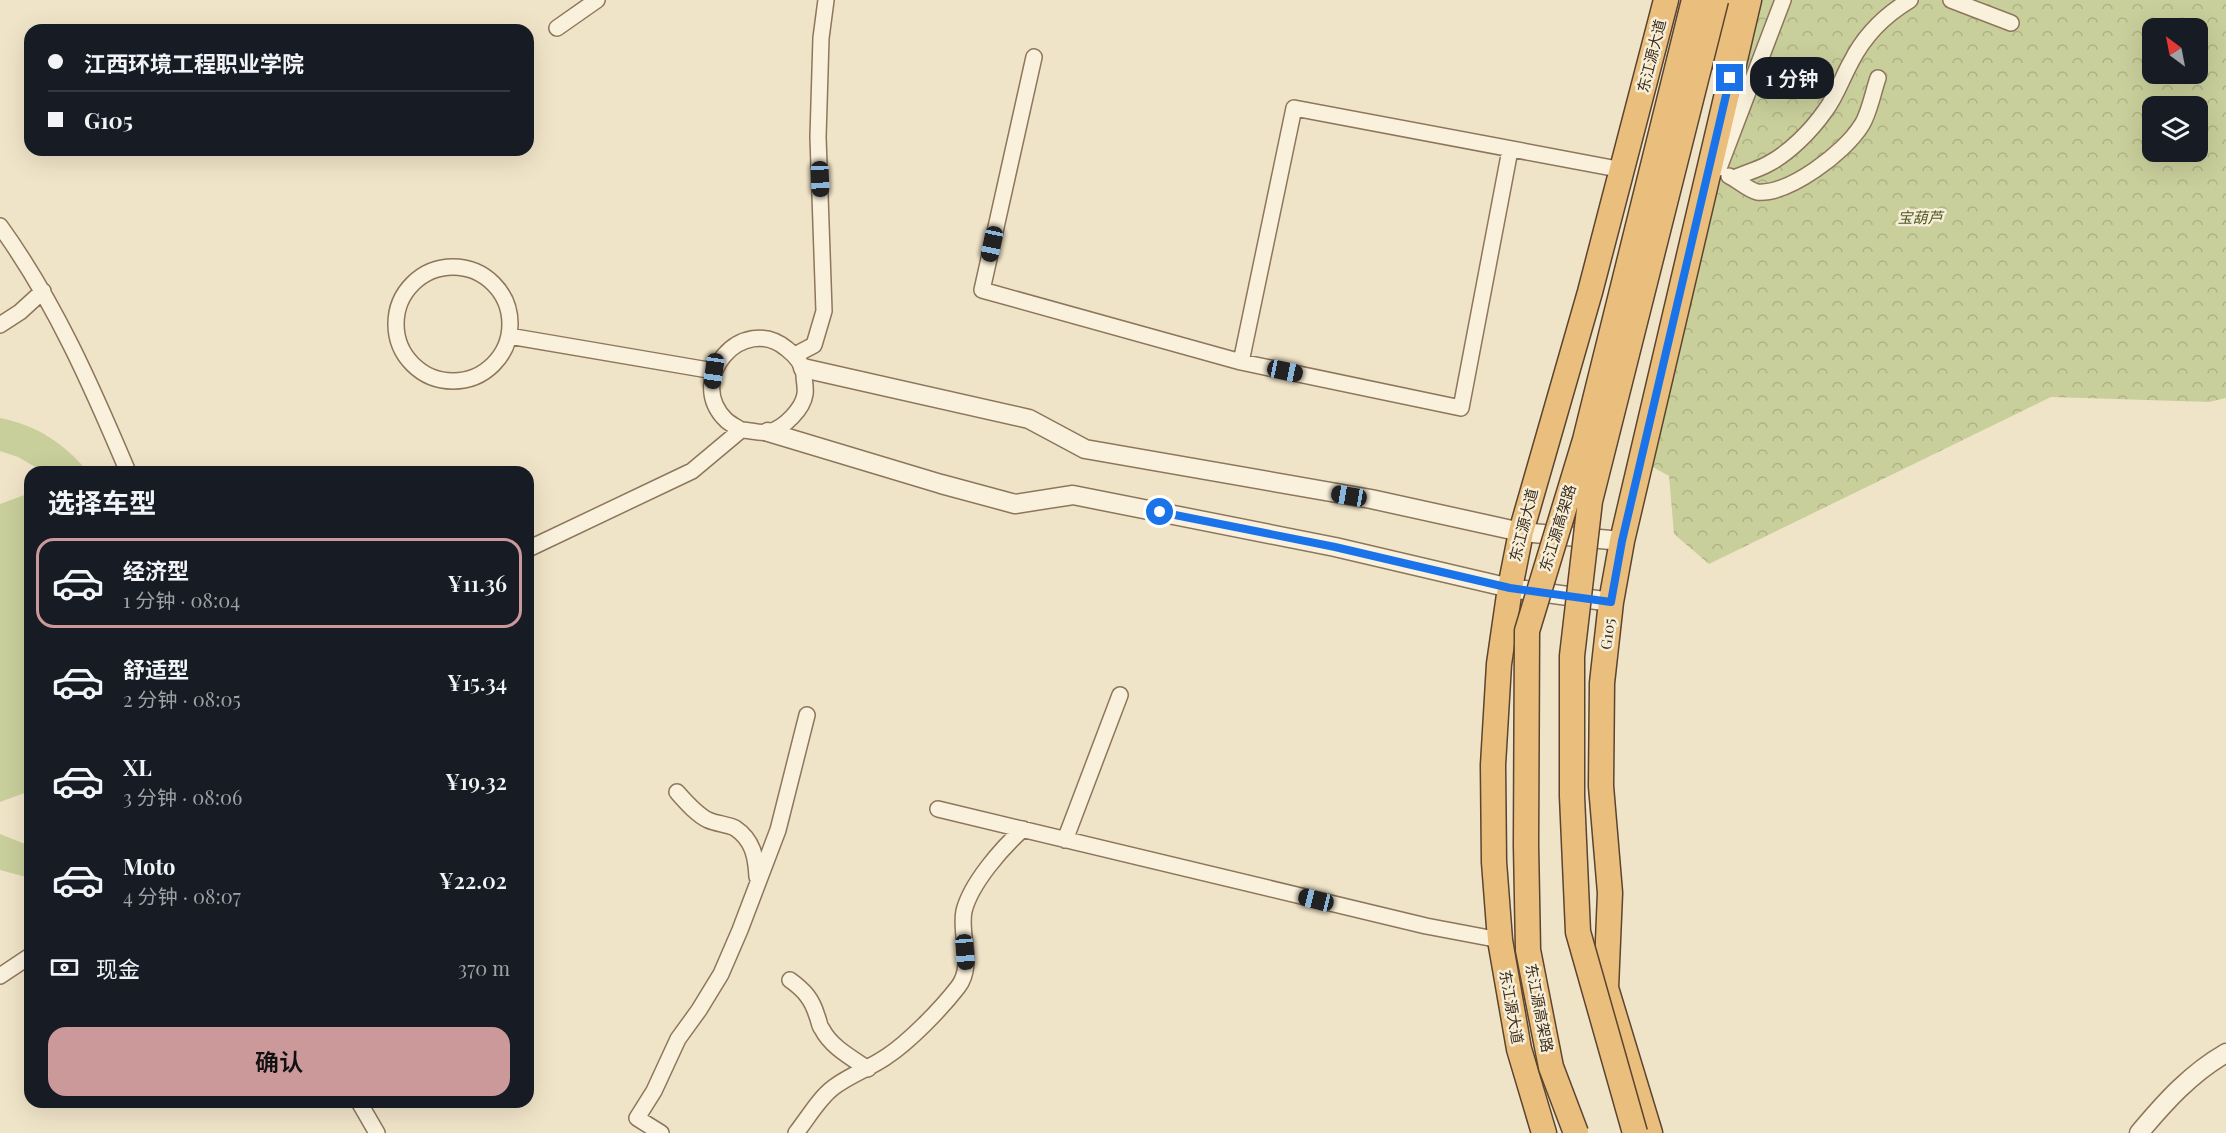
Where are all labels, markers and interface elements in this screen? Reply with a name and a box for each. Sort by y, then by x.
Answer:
street label: 东江源大道 [1632,17,1670,95]
north arrow [2142,18,2208,84]
map controls [2142,18,2208,162]
text: 江西环境工程职业学院 [84,48,304,78]
callout: 1 分钟 [1751,57,1835,99]
route end [1716,64,1743,91]
text: 1 分钟 [1766,64,1818,91]
button: layers [2142,96,2208,162]
text: G105 [84,105,133,135]
car [810,161,830,197]
park label: 宝葫芦 [1897,207,1944,227]
car [979,225,1005,263]
car [703,352,725,390]
car [1266,358,1304,384]
street label: 东江源高架路 [1534,482,1580,574]
text: 选择车型 [48,484,156,520]
car [1330,484,1368,508]
street label: 东江源大道 [1504,486,1542,564]
route start [1146,498,1173,525]
text: 经济型 [123,555,189,585]
icon: car [51,556,105,610]
text: ¥11.36 [448,568,507,598]
text: 1 分钟 · 08:04 [123,586,240,613]
street label: G105 [1595,617,1619,651]
text: 舒适型 [123,654,189,684]
icon: car [51,655,105,709]
text: ¥15.34 [447,667,507,697]
text: 2 分钟 · 08:05 [123,685,241,712]
text: XL [123,752,152,782]
icon: car [51,754,105,808]
text: ¥19.32 [445,766,507,796]
text: 3 分钟 · 08:06 [123,783,242,810]
text: Moto [123,851,176,881]
icon: car [51,853,105,907]
text: ¥22.02 [439,865,507,895]
text: 4 分钟 · 08:07 [123,882,241,909]
car [1296,887,1336,913]
car [954,933,976,971]
icon: cash [48,951,81,984]
text: 现金 [96,953,140,983]
text: 370 m [458,954,510,981]
street label: 东江源高架路 [1522,962,1558,1054]
street label: 东江源大道 [1496,968,1528,1046]
button: 确认 [48,1027,510,1096]

